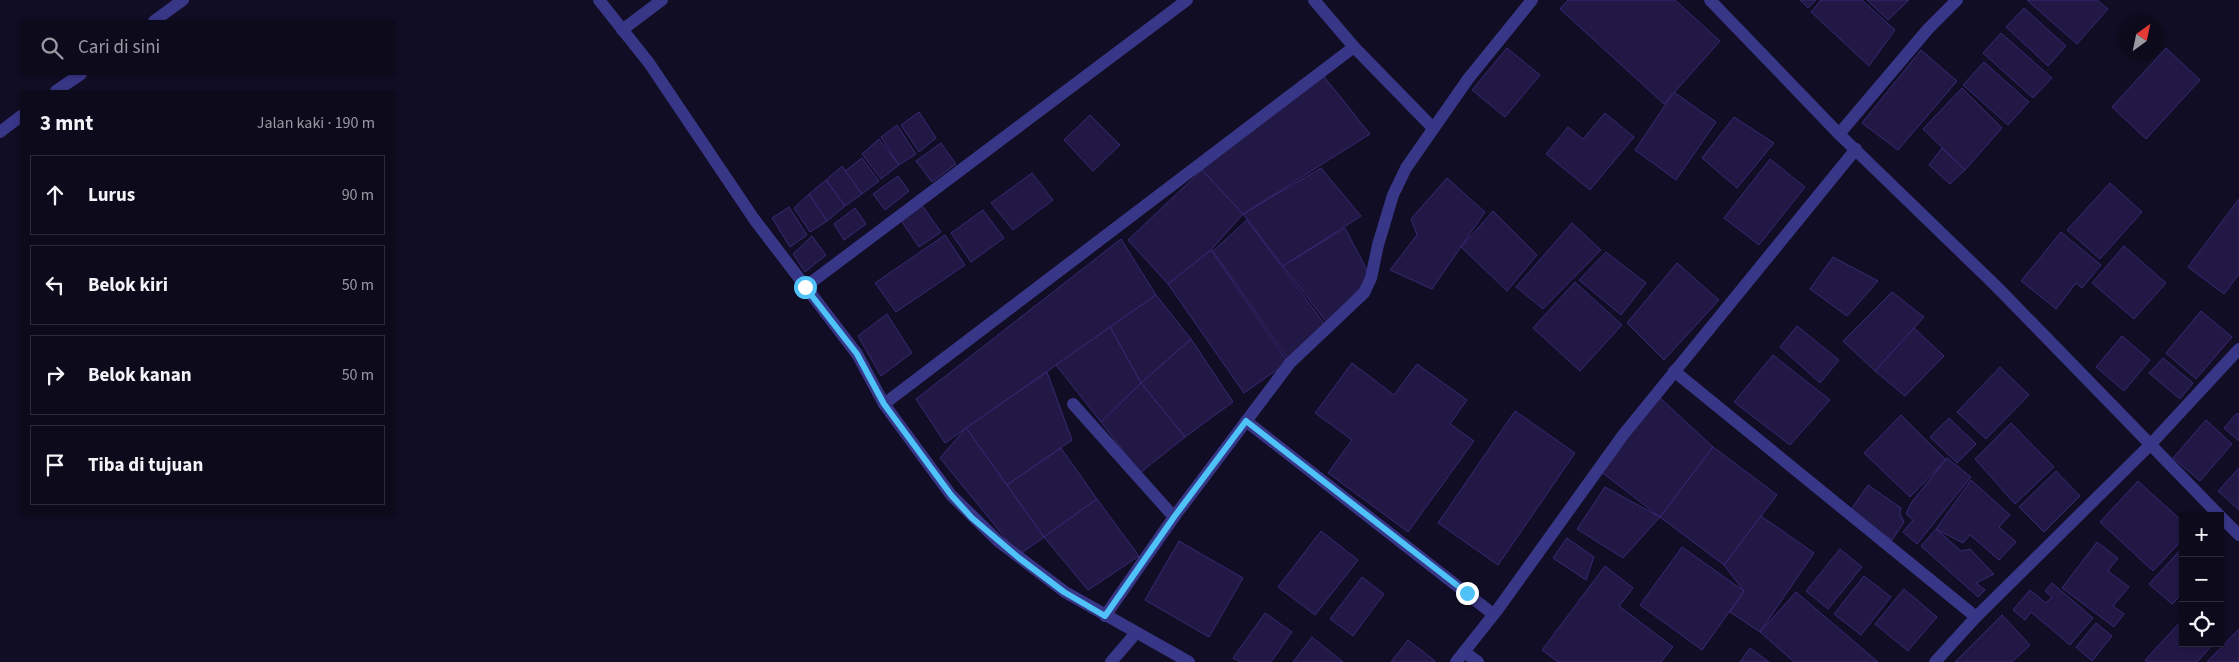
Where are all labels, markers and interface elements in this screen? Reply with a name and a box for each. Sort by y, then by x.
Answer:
north arrow [2119,15,2164,60]
search box [20,20,395,75]
icon: search [38,34,66,62]
text: Cari di sini [78,34,160,61]
text: 3 mnt [40,108,93,138]
text: Jalan kaki · 190 m [257,112,375,134]
icon: ahead [41,181,69,209]
text: Lurus [88,182,135,209]
text: 90 m [342,184,374,206]
icon: left [41,271,69,299]
text: Belok kiri [88,272,168,299]
text: 50 m [342,274,374,296]
route start [794,276,817,299]
icon: right [41,361,69,389]
text: Belok kanan [88,362,192,389]
text: 50 m [342,364,374,386]
icon: arrive [41,451,69,479]
text: Tiba di tujuan [88,452,203,479]
map controls [2179,512,2224,647]
button: + [2179,512,2224,557]
button: − [2179,557,2224,602]
route end [1456,582,1479,605]
button: locate [2179,602,2224,647]

